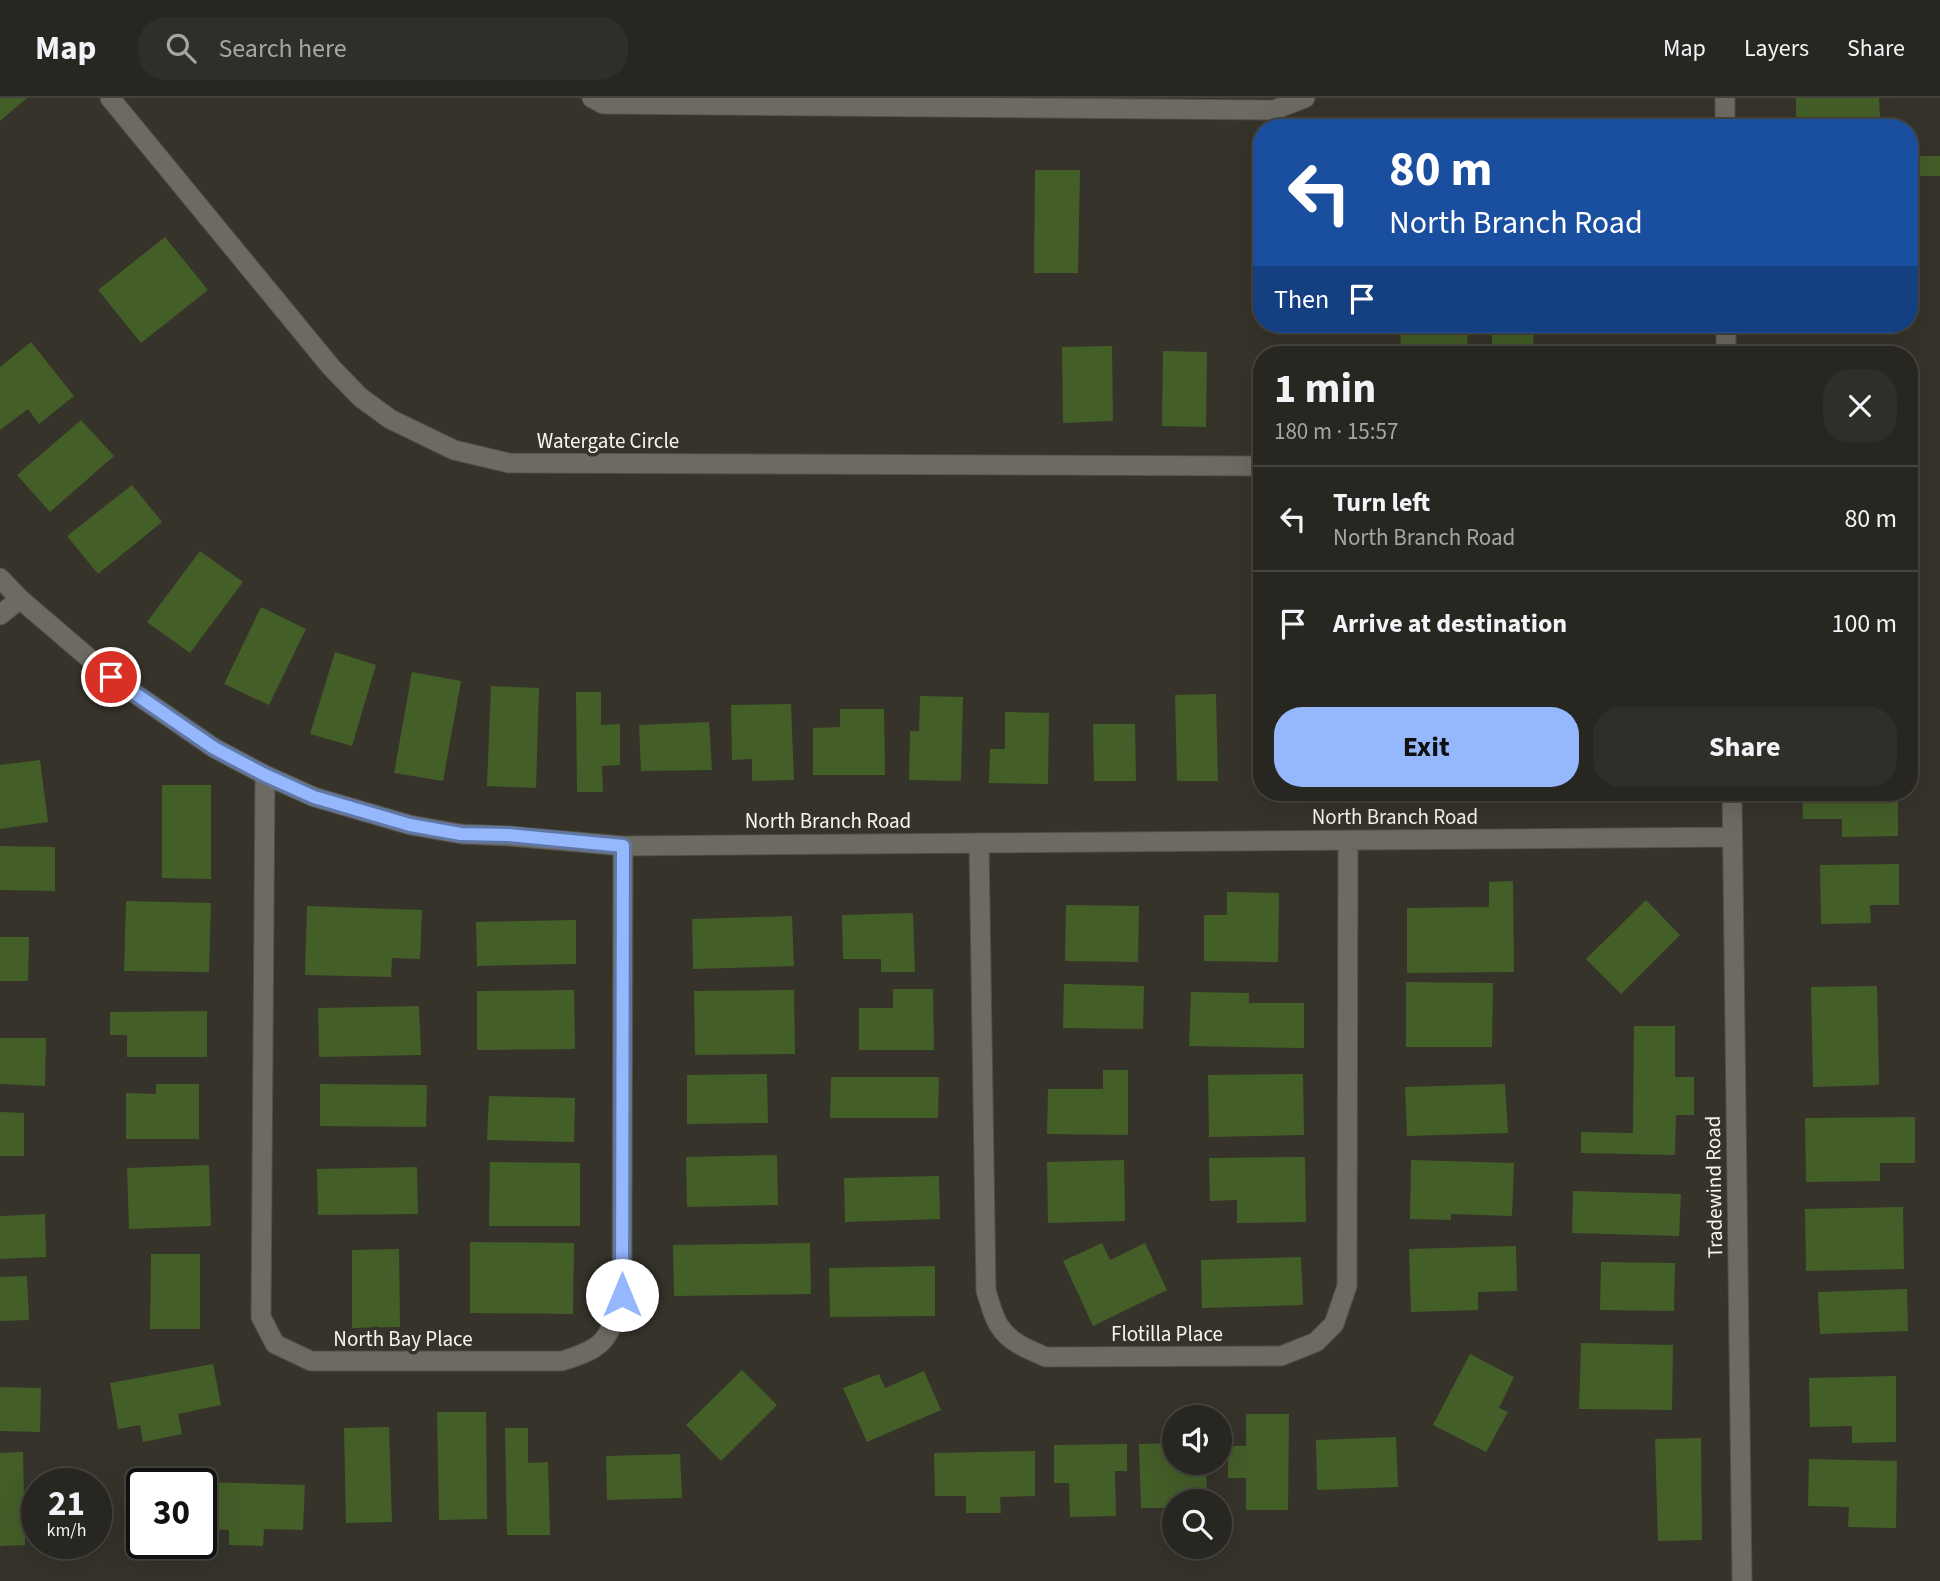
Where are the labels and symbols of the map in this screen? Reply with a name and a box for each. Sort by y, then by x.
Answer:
street label: Watergate Circle [537,426,679,456]
pin [81,647,141,707]
street label: North Branch Road [1312,802,1478,832]
street label: North Branch Road [745,806,911,836]
street label: Tradewind Road [1698,1115,1730,1259]
position arrow [585,1258,659,1332]
street label: Flotilla Place [1111,1319,1223,1349]
street label: North Bay Place [333,1324,473,1354]
speed limit sign: 30 [126,1468,217,1559]

